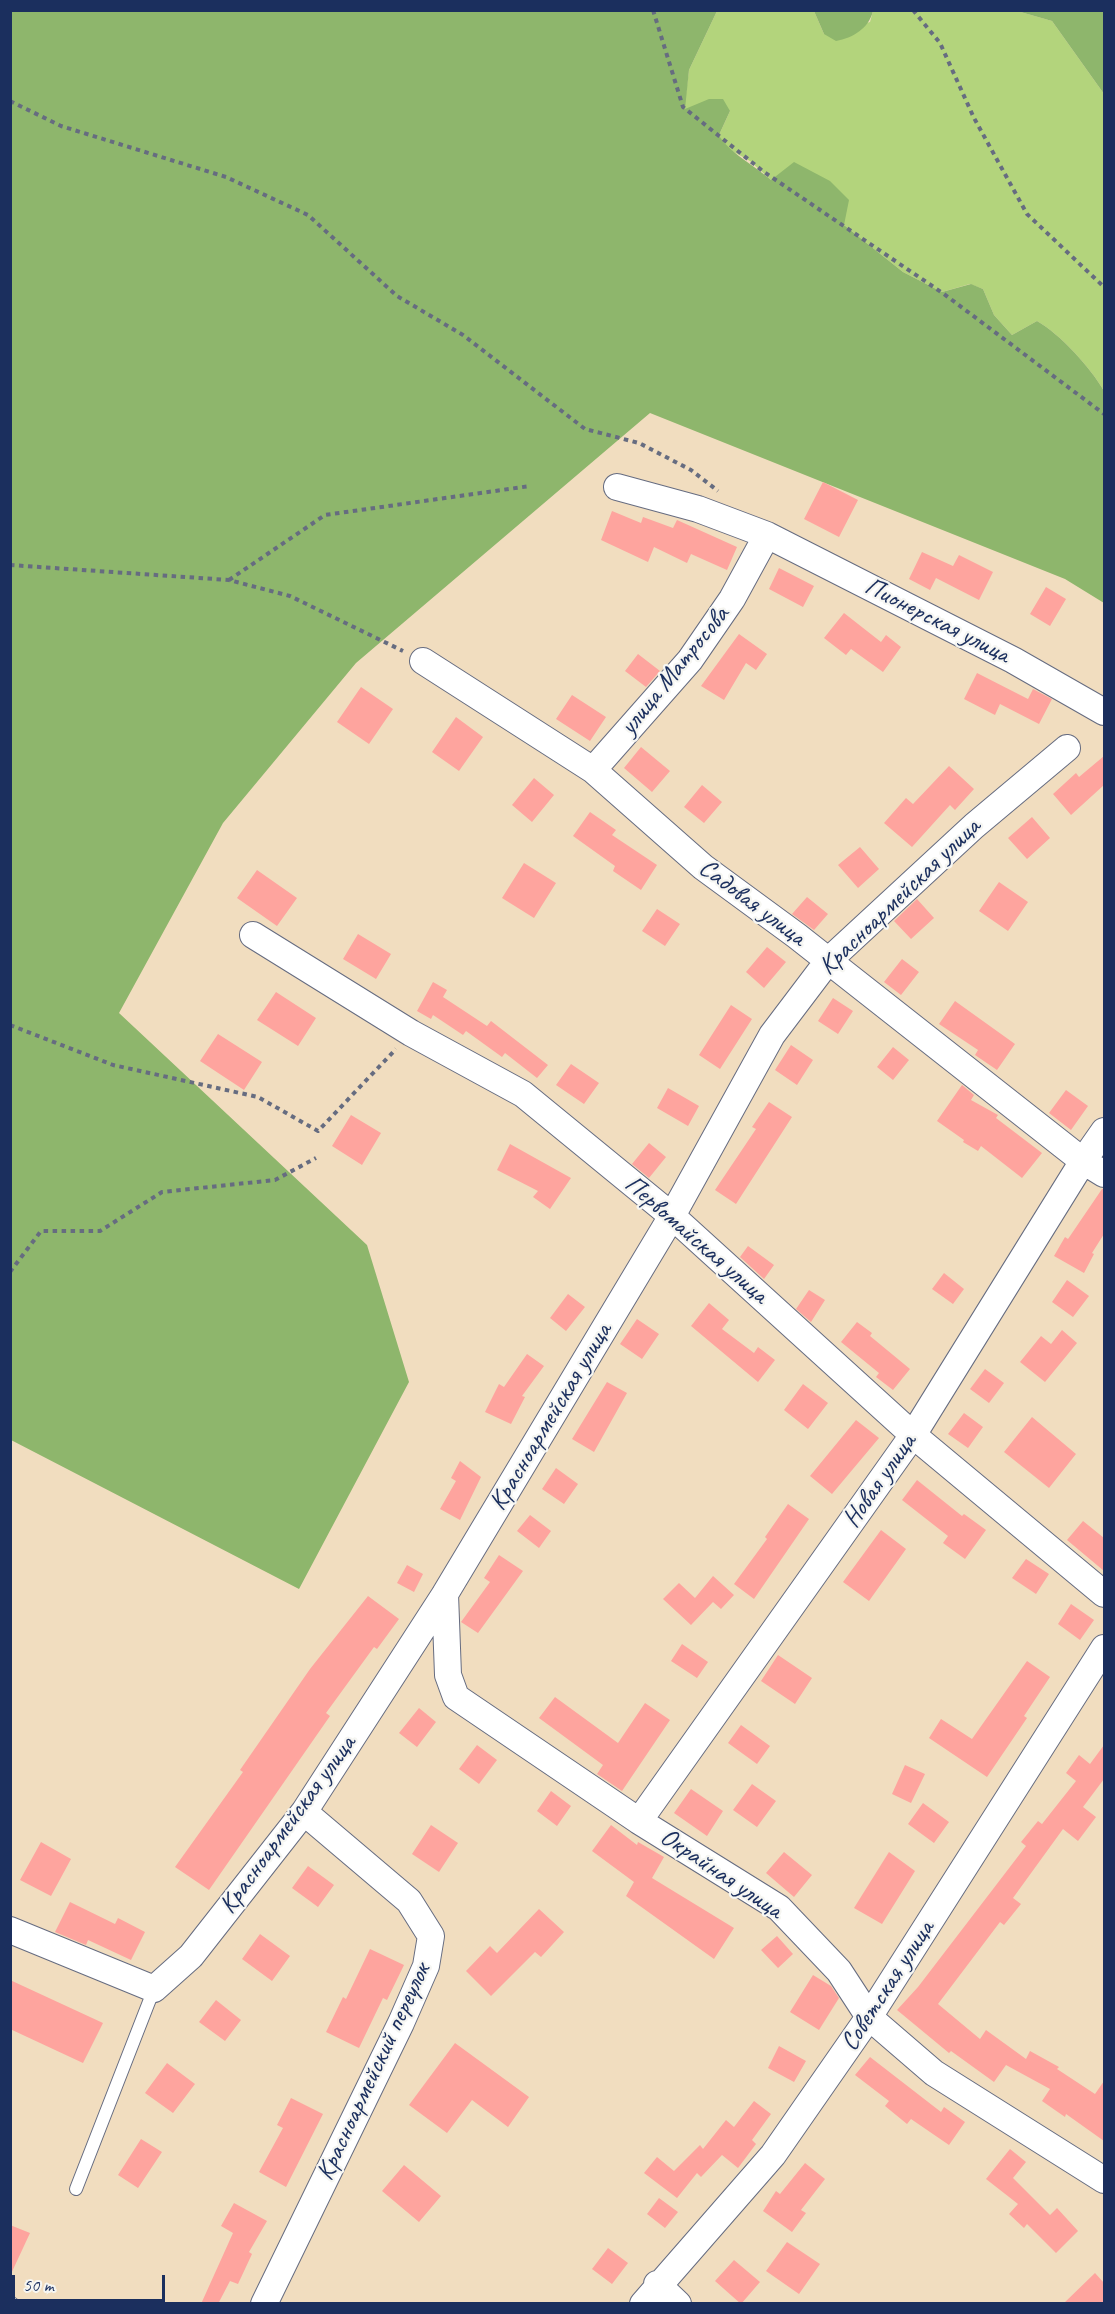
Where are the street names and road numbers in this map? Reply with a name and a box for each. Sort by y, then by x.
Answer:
street label: Пионерская улица [859,571,1015,671]
street label: улица Матросова [614,600,736,742]
street label: Красноармейская улица [813,812,987,982]
street label: Садовая улица [692,853,812,953]
street label: Первомайская улица [618,1169,774,1311]
street label: Красноармейская улица [483,1318,619,1516]
street label: Новая улица [836,1428,924,1534]
street label: Красноармейская улица [213,1730,363,1920]
street label: Окрайная улица [654,1822,788,1926]
street label: Советская улица [834,1915,942,2057]
street label: Красноармейский переулок [310,1958,438,2186]

